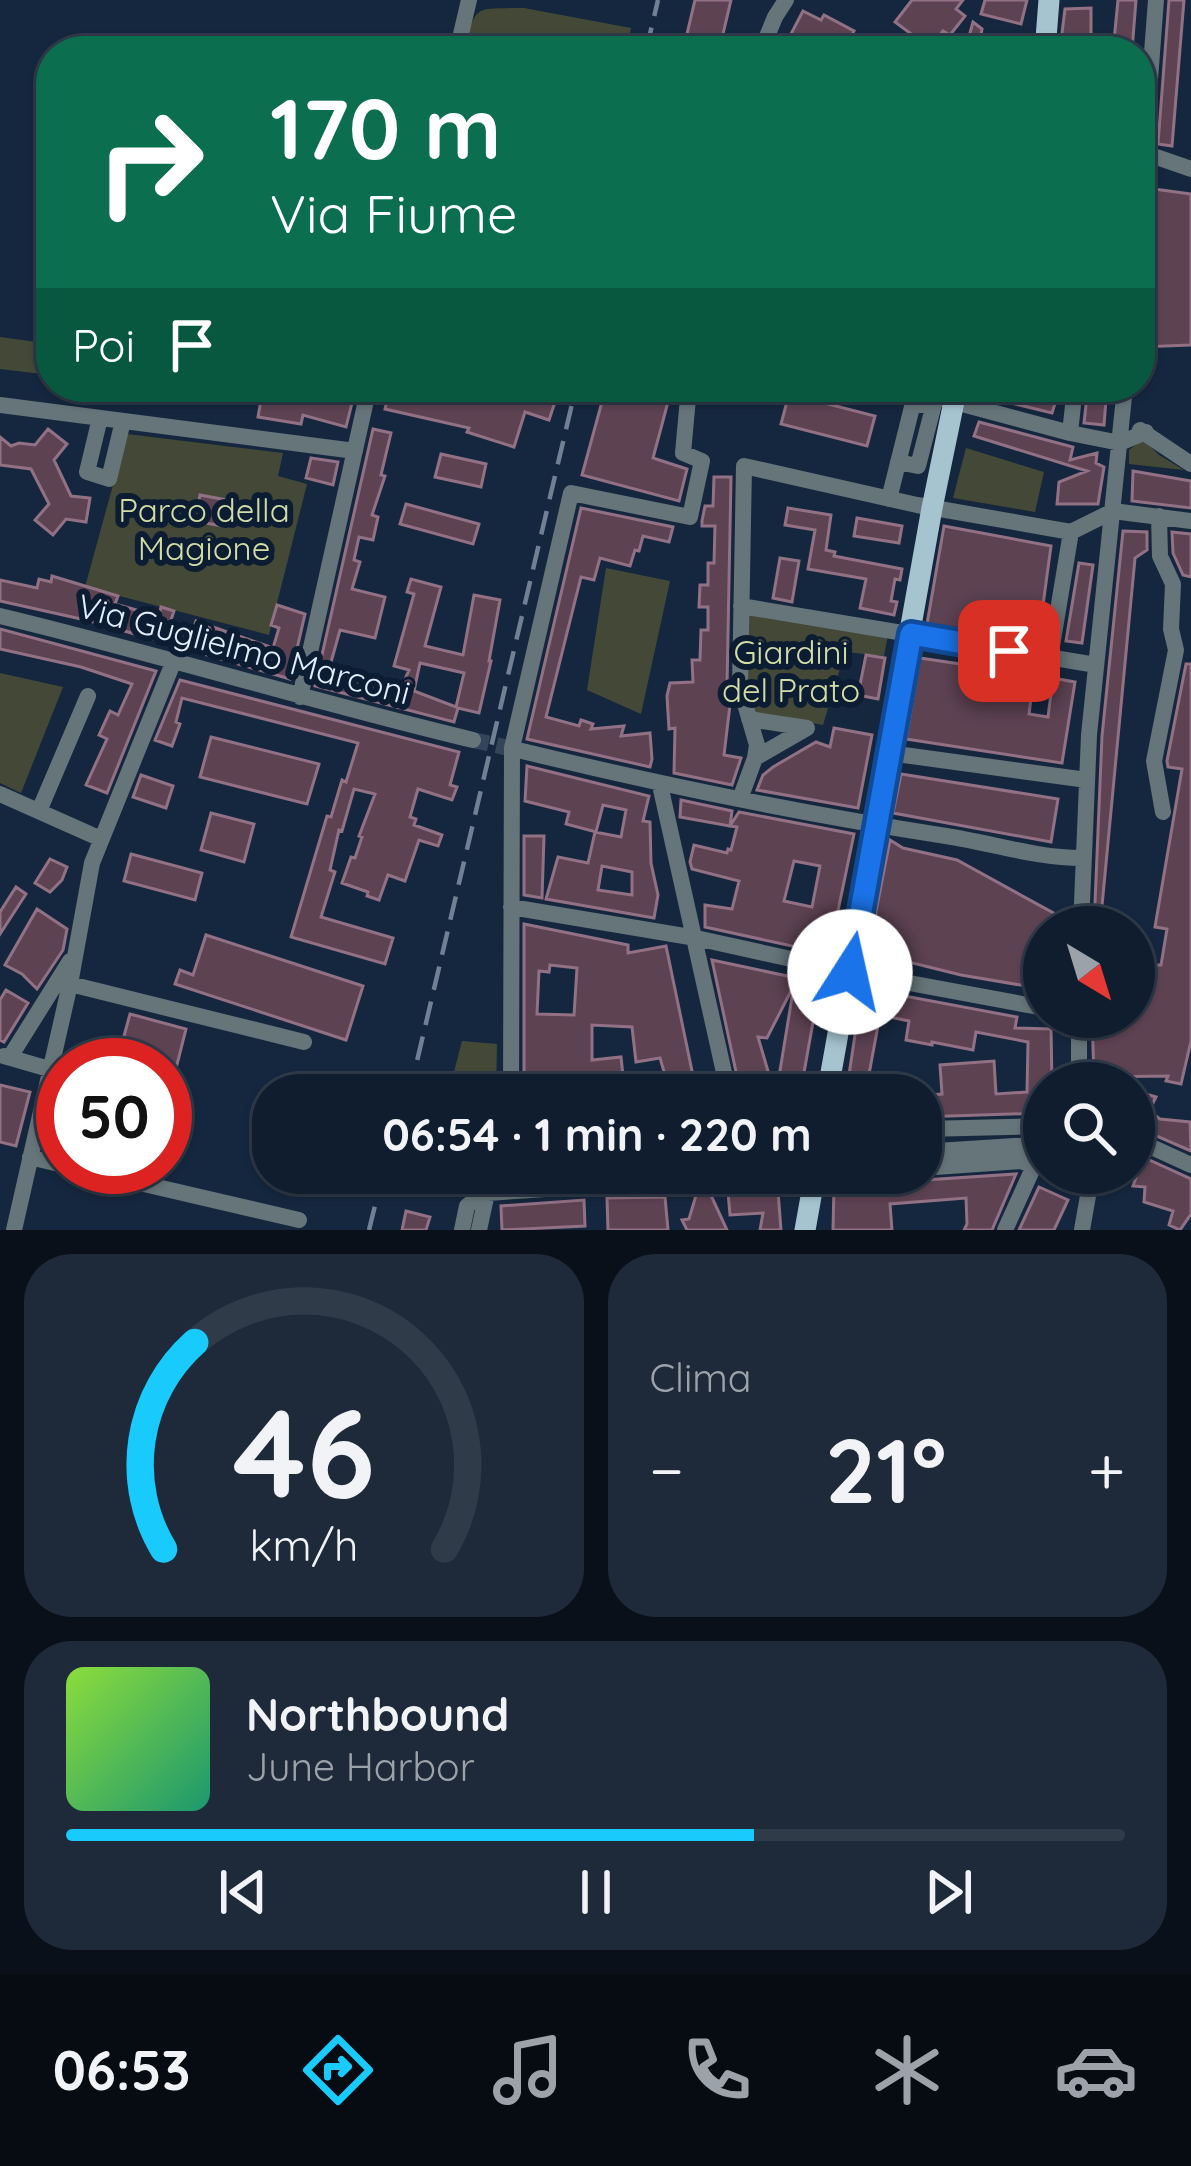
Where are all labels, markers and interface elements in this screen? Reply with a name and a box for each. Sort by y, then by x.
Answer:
text: 170 m [270,75,501,180]
icon: right [72,84,228,240]
text: Via Fiume [270,179,518,247]
icon: arrive [159,312,225,378]
text: Poi [72,317,135,373]
park label: Parco della Magione [118,489,290,568]
street label: Via Guglielmo Marconi [73,584,415,713]
pin [958,600,1060,702]
icon: arrive [976,618,1042,684]
park label: Giardini del Prato [722,631,860,710]
north arrow [1023,906,1155,1038]
map controls [1023,906,1155,1194]
position arrow [787,909,913,1035]
speed limit sign: 50 [36,1038,192,1194]
button: search [1023,1062,1155,1194]
text: 06:54 · 1 min · 220 m [382,1106,812,1162]
text: Clima [650,1353,752,1402]
text: 46 [233,1373,375,1529]
text: 21° [825,1413,947,1526]
text: − [650,1428,684,1511]
text: + [1088,1428,1125,1511]
text: km/h [249,1517,358,1571]
text: Northbound [246,1686,509,1742]
text: June Harbor [246,1742,475,1791]
icon: previous [210,1859,276,1925]
icon: pause [563,1859,629,1925]
icon: next [916,1859,982,1925]
icon: directions [296,2028,380,2112]
icon: music [486,2028,570,2112]
icon: phone [675,2028,759,2112]
icon: climate [865,2028,949,2112]
icon: car [1054,2028,1138,2112]
text: 06:53 [53,2036,191,2104]

